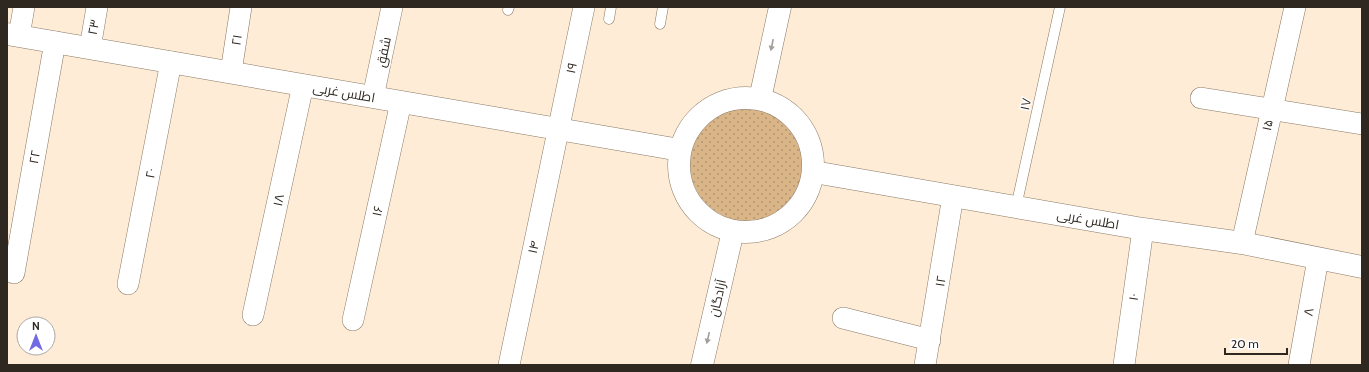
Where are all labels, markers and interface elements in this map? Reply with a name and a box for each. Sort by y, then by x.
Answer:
street label: ۲۳ [84,18,102,36]
street label: ۲۱ [227,34,245,46]
street label: شفق [372,35,394,69]
one-way arrow [768,39,774,51]
street label: ۱۹ [562,61,580,75]
street label: اطلس غربی [312,79,376,105]
street label: ۱۷ [1016,96,1034,112]
street label: ۱۵ [1258,118,1276,132]
street label: ۲۲ [25,149,43,165]
street label: ۲۰ [141,167,159,179]
street label: ۱۸ [269,192,287,208]
street label: ۱۶ [368,204,386,218]
street label: اطلس غربی [1056,206,1120,232]
street label: ۱۴ [524,239,542,255]
street label: ۱۲ [931,274,949,288]
street label: آزادگان [705,277,729,318]
street label: ۱۰ [1125,292,1141,302]
street label: ۸ [1299,307,1317,317]
north arrow [16,316,56,356]
text: N [32,319,40,333]
scale bar [1225,330,1287,356]
one-way arrow [705,332,711,344]
text: 20 m [1231,336,1259,351]

